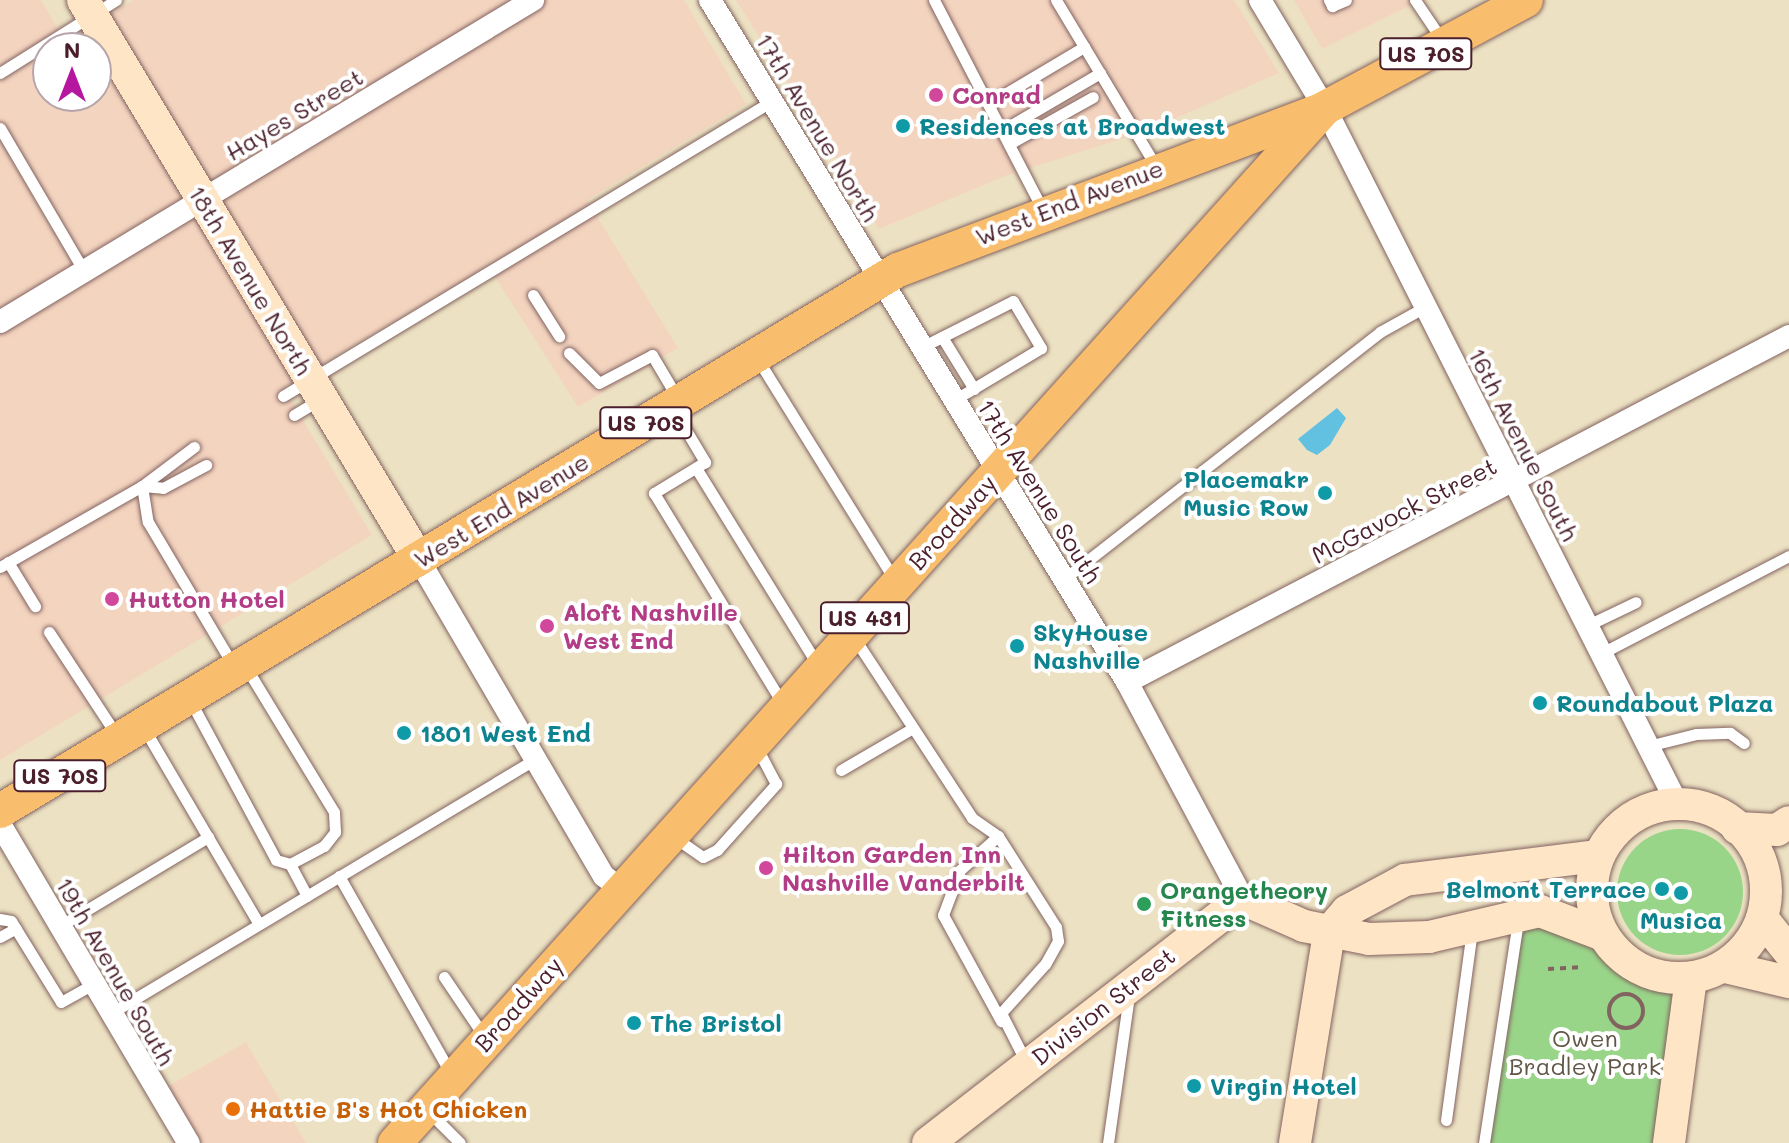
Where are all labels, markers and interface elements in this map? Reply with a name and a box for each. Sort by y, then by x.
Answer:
street label: 17th Avenue North [750,28,886,226]
north arrow [32,32,112,112]
text: N [64,35,80,64]
road number: US 70S [1378,36,1474,72]
street label: Hayes Street [220,62,368,166]
place label: Conrad [952,81,1041,109]
marker: Conrad [927,86,945,104]
place label: Residences at Broadwest [919,112,1226,140]
marker: Residences at Broadwest [894,117,912,135]
street label: West End Avenue [971,153,1167,251]
street label: 18th Avenue North [183,180,319,380]
street label: 16th Avenue South [1463,343,1585,545]
street label: 17th Avenue South [972,394,1108,588]
road number: US 70S [598,405,694,441]
street label: West End Avenue [408,446,594,574]
street label: McGavock Street [1307,451,1501,569]
place label: Placemakr Music Row [1183,465,1309,521]
street label: Broadway [902,469,1002,575]
marker: Placemakr Music Row [1316,484,1334,502]
place label: Hutton Hotel [128,585,285,613]
marker: Hutton Hotel [103,590,121,608]
place label: Aloft Nashville West End [563,598,738,654]
road number: US 431 [819,600,911,636]
marker: Aloft Nashville West End [538,617,556,635]
place label: SkyHouse Nashville [1033,618,1148,674]
marker: SkyHouse Nashville [1008,637,1026,655]
place label: Roundabout Plaza [1556,689,1773,717]
marker: Roundabout Plaza [1531,694,1549,712]
place label: 1801 West End [420,719,591,747]
marker: 1801 West End [395,724,413,742]
road number: US 70S [12,758,108,794]
place label: Hilton Garden Inn Nashville Vanderbilt [782,840,1025,896]
marker: Hilton Garden Inn Nashville Vanderbilt [757,859,775,877]
street label: 19th Avenue South [50,872,182,1070]
place label: Belmont Terrace [1445,875,1646,903]
place label: Orangetheory Fitness [1160,876,1328,932]
marker: Belmont Terrace [1653,880,1671,898]
marker: Musica [1672,884,1690,902]
marker: Orangetheory Fitness [1135,895,1153,913]
place label: Musica [1640,906,1722,934]
street label: Division Street [1025,941,1181,1071]
street label: Broadway [468,951,568,1057]
place label: The Bristol [650,1009,782,1037]
marker: The Bristol [625,1014,643,1032]
park label: Owen Bradley Park [1509,1024,1661,1080]
place label: Virgin Hotel [1210,1072,1357,1100]
marker: Virgin Hotel [1185,1077,1203,1095]
place label: Hattie B's Hot Chicken [249,1095,527,1123]
marker: Hattie B's Hot Chicken [224,1100,242,1118]

